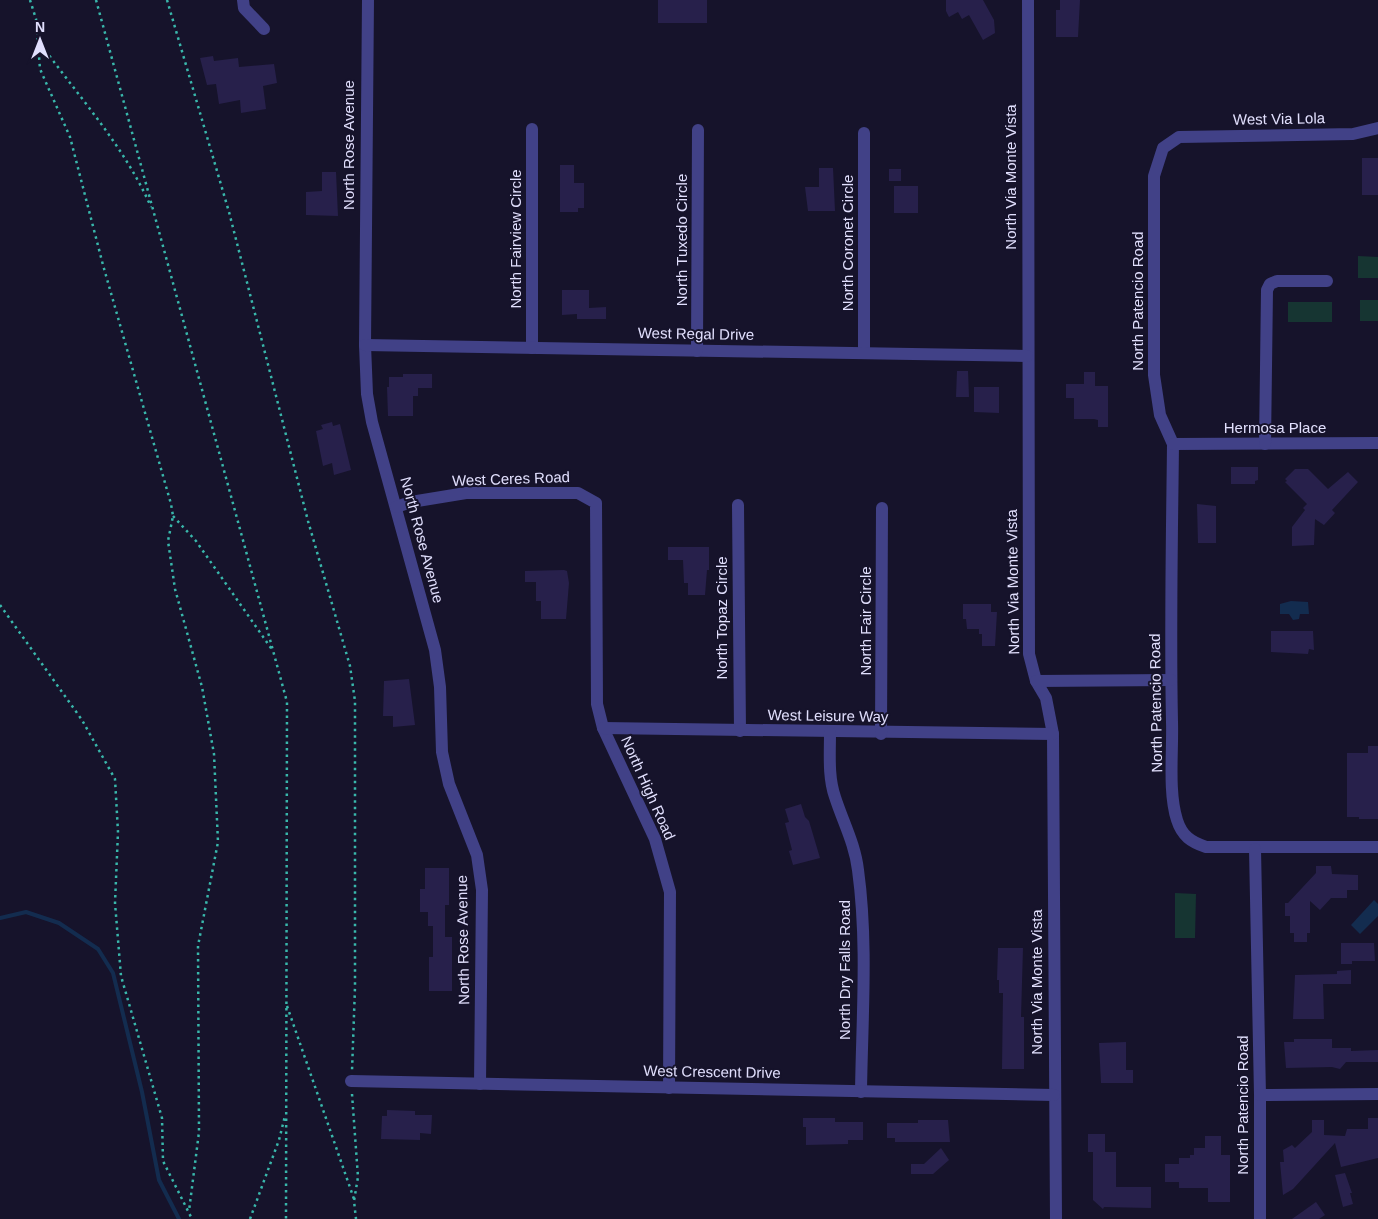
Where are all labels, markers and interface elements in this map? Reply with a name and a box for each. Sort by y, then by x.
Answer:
north arrow [15,15,65,65]
text: N [35,19,45,35]
street label: North Rose Avenue [340,80,357,210]
street label: North Via Monte Vista [1002,104,1019,250]
street label: West Via Lola [1233,109,1326,128]
street label: North Fairview Circle [507,169,524,309]
street label: North Tuxedo Circle [673,174,690,306]
street label: North Coronet Circle [839,175,856,311]
street label: North Patencio Road [1129,231,1146,371]
street label: West Regal Drive [638,324,754,343]
street label: Hermosa Place [1224,419,1326,436]
street label: West Ceres Road [452,468,570,489]
street label: North Rose Avenue [397,475,447,605]
street label: North Via Monte Vista [1003,509,1022,655]
street label: North Topaz Circle [713,556,730,680]
street label: North Fair Circle [857,566,874,676]
street label: North Patencio Road [1146,633,1165,773]
street label: West Leisure Way [767,706,889,725]
street label: North High Road [618,733,679,842]
street label: North Rose Avenue [453,875,472,1005]
street label: North Dry Falls Road [836,900,853,1040]
street label: North Via Monte Vista [1028,909,1045,1055]
street label: North Patencio Road [1234,1035,1251,1175]
street label: West Crescent Drive [643,1062,781,1081]

